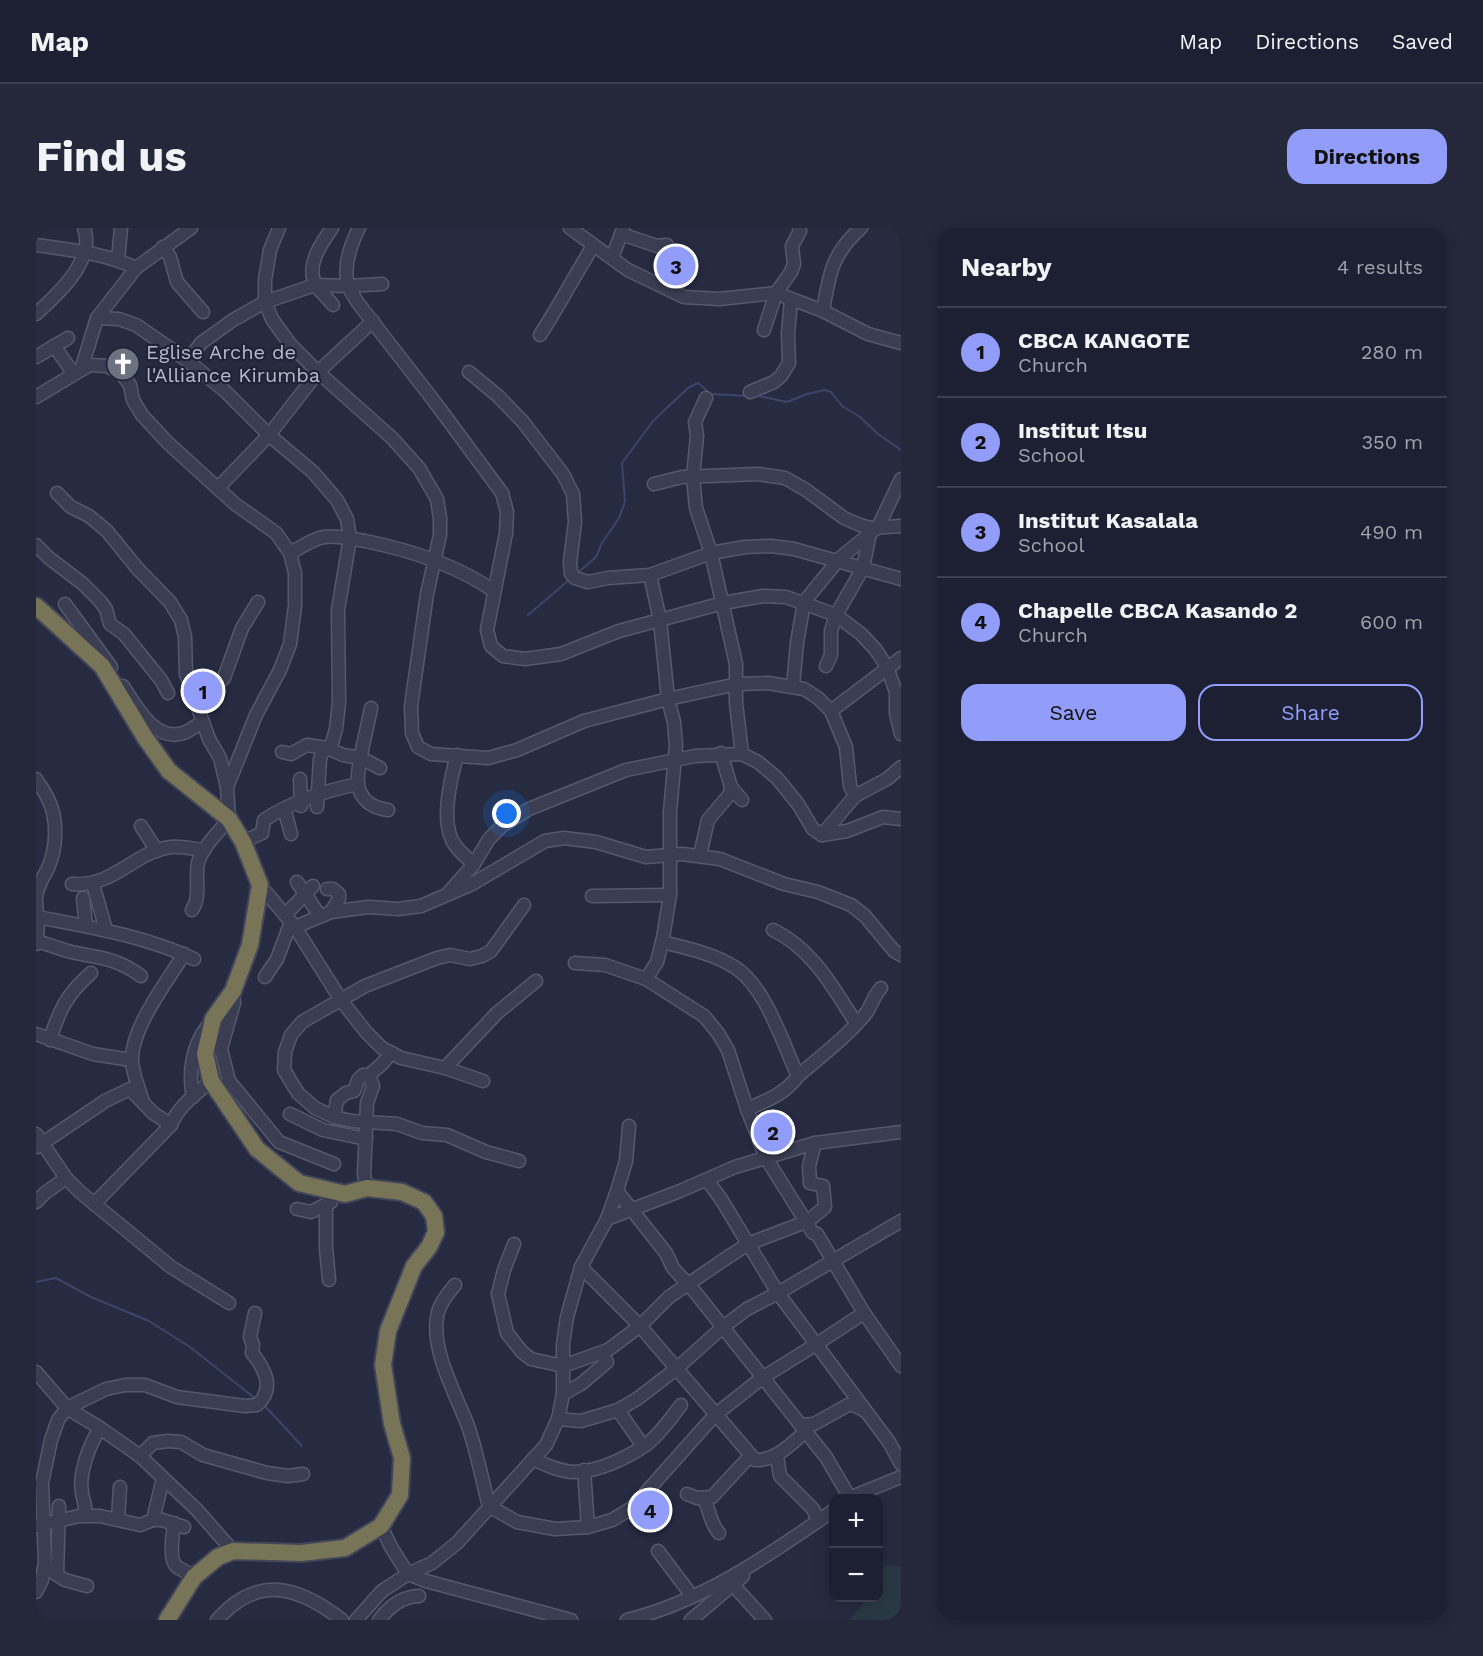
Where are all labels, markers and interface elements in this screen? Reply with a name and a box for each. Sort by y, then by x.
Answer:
text: Map [30,25,89,58]
text: Map [1179,29,1222,54]
text: Directions [1255,29,1359,54]
text: Saved [1392,29,1453,54]
button: Directions [1287,129,1447,184]
text: Find us [36,132,187,181]
pin: 3 [656,243,696,288]
text: Nearby [961,252,1052,282]
text: 4 results [1337,255,1423,279]
text: CBCA KANGOTE [1018,328,1190,353]
place label: Eglise Arche de l'Alliance Kirumba [146,340,320,387]
text: 1 [976,340,985,364]
text: 280 m [1361,340,1423,364]
church icon: Eglise Arche de l'Alliance Kirumba [105,346,141,382]
text: Church [1018,353,1088,377]
text: Institut Itsu [1018,418,1147,443]
text: 2 [975,430,986,454]
text: 350 m [1361,430,1423,454]
text: School [1018,443,1085,467]
text: Institut Kasalala [1018,508,1198,533]
text: 3 [975,520,986,544]
text: 490 m [1360,520,1423,544]
text: School [1018,533,1085,557]
text: Chapelle CBCA Kasando 2 [1018,598,1297,623]
text: 4 [974,610,987,634]
text: 600 m [1360,610,1423,634]
text: Church [1018,623,1088,647]
pin: 1 [184,668,222,714]
button: Save [961,684,1186,741]
button: Share [1198,684,1423,741]
your location [492,799,521,828]
pin: 2 [754,1110,792,1154]
pin: 4 [630,1488,670,1532]
map controls [829,1494,883,1602]
button: + [829,1494,883,1548]
button: − [829,1548,883,1602]

